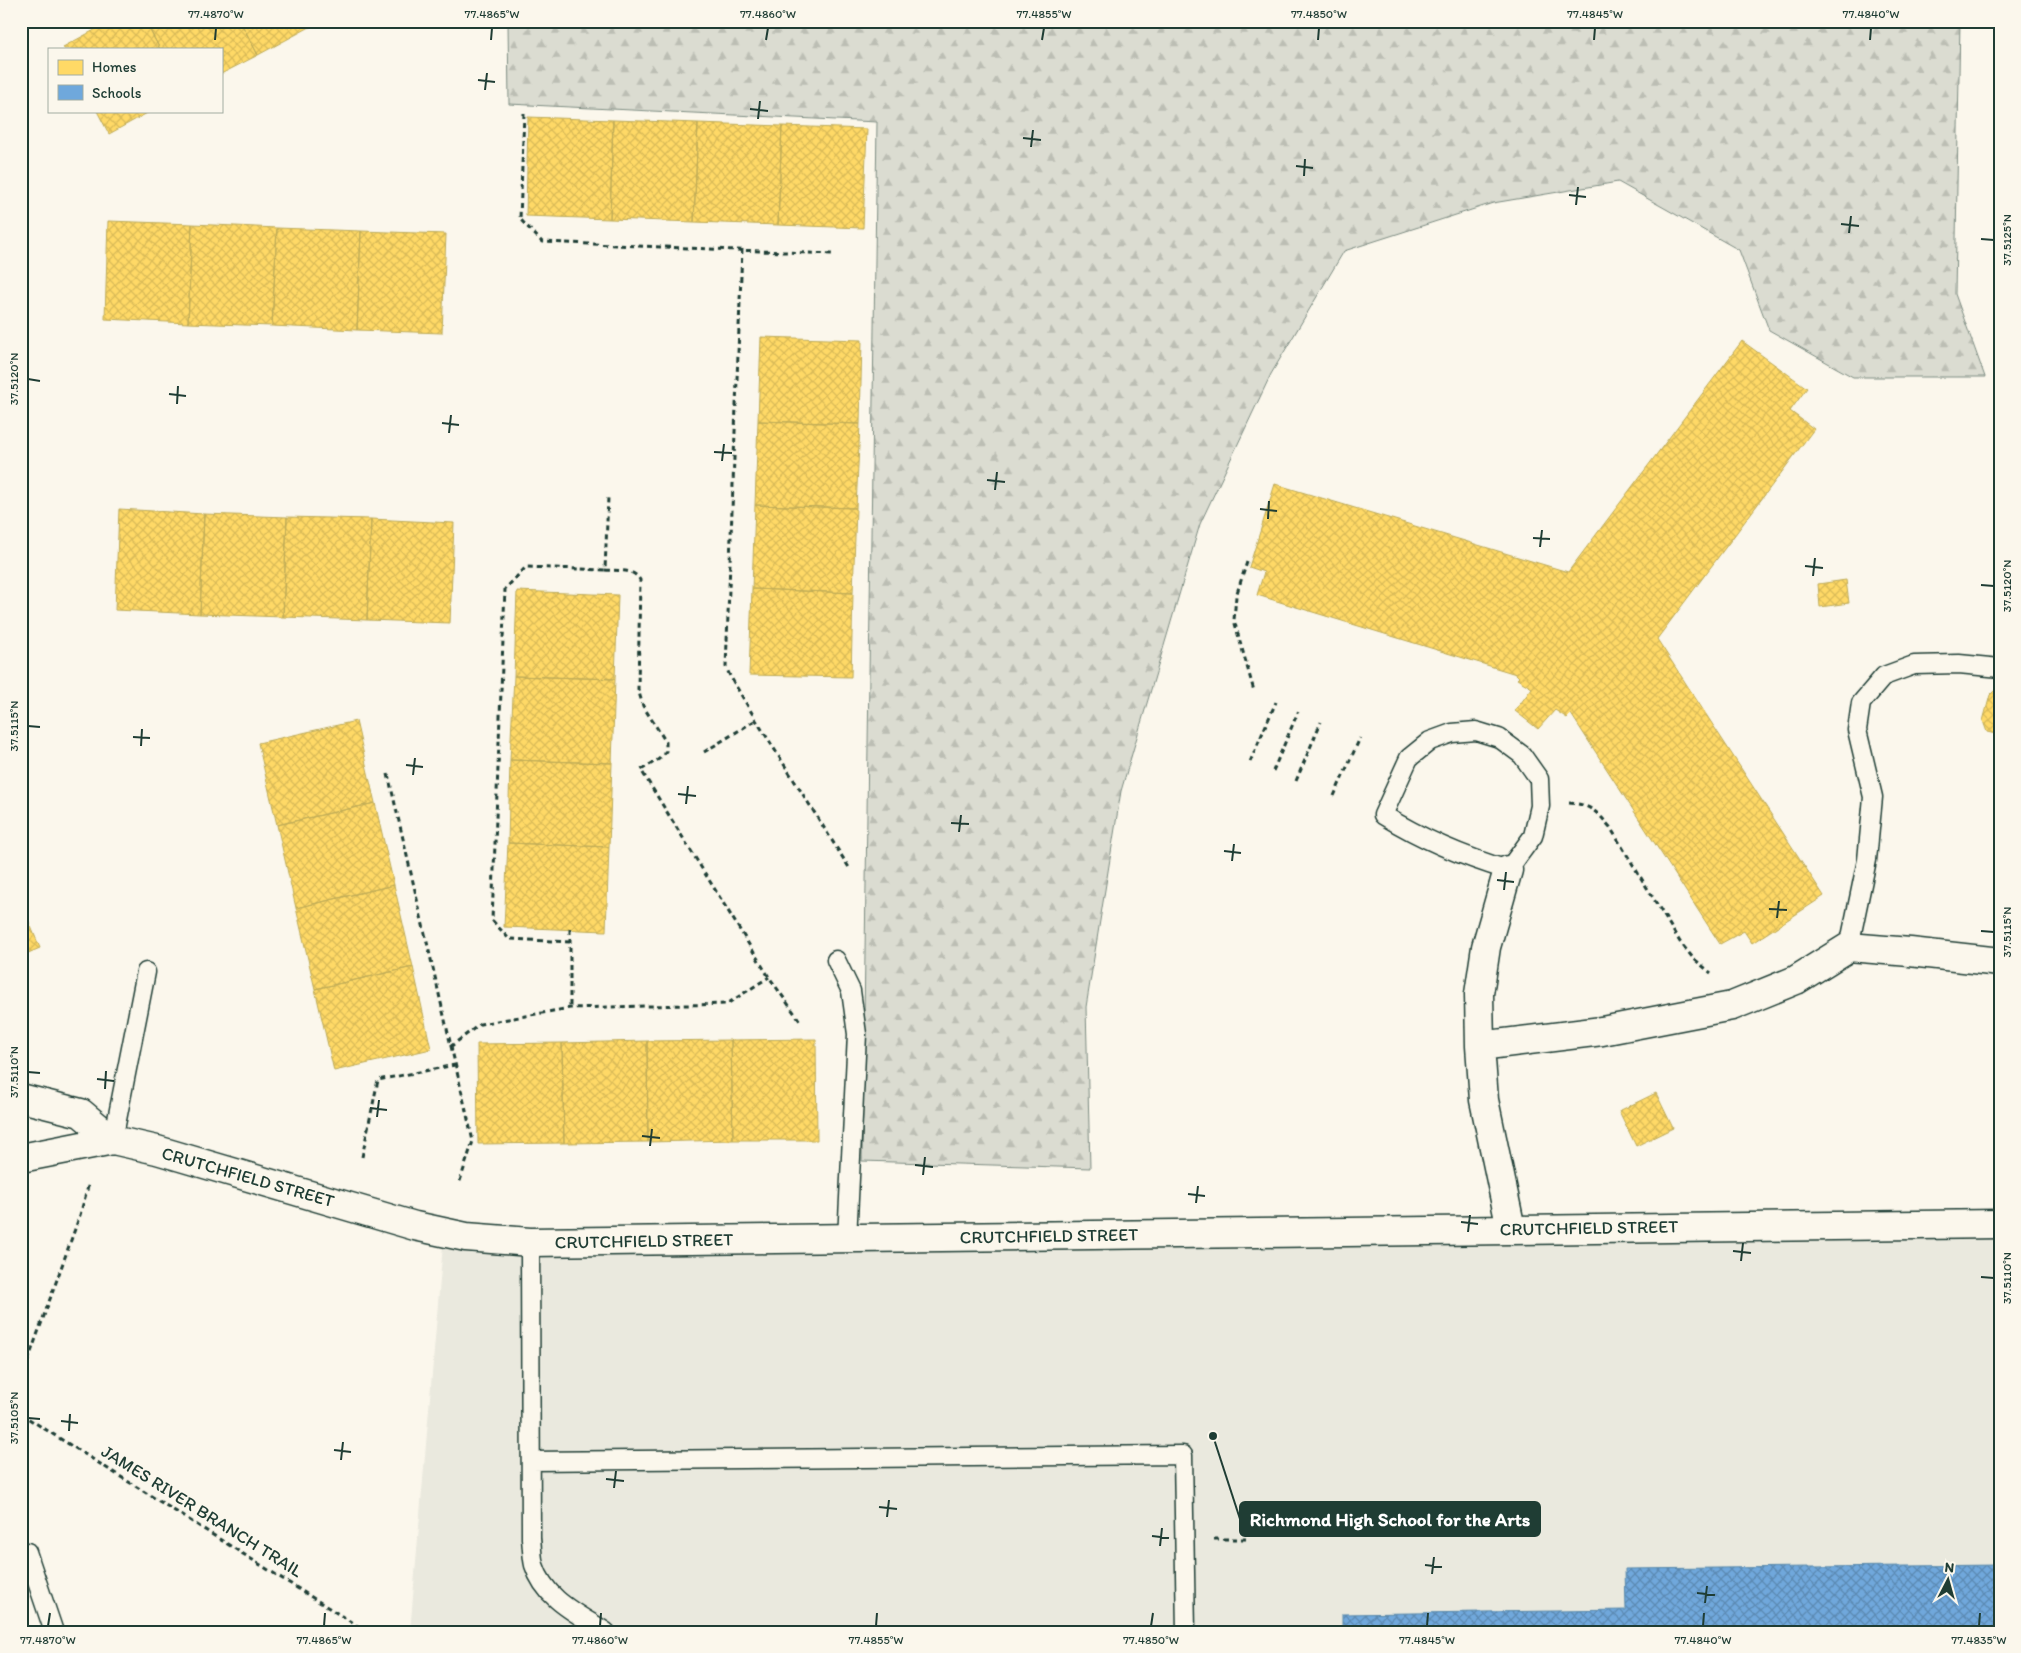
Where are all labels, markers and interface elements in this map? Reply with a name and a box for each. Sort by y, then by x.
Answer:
text: 77.4870°W [188,7,244,21]
text: 77.4865°W [464,7,520,21]
text: 77.4860°W [740,7,796,21]
text: 77.4855°W [1016,7,1072,21]
text: 77.4850°W [1291,7,1347,21]
text: 77.4845°W [1567,7,1623,21]
text: 77.4840°W [1842,7,1900,21]
legend [48,48,222,112]
text: Homes [92,58,137,76]
text: Schools [92,84,142,102]
text: 37.5125°N [2000,214,2014,266]
text: 37.5120°N [7,353,21,405]
text: 37.5120°N [2000,560,2014,612]
text: 37.5115°N [7,701,21,751]
text: 37.5115°N [2000,907,2014,957]
text: 37.5110°N [7,1046,21,1098]
street label: CRUTCHFIELD STREET [159,1142,337,1212]
street label: CRUTCHFIELD STREET [1500,1215,1678,1241]
street label: CRUTCHFIELD STREET [960,1223,1138,1249]
street label: CRUTCHFIELD STREET [555,1228,733,1254]
text: 37.5110°N [2000,1252,2014,1304]
text: 37.5105°N [7,1392,21,1444]
street label: JAMES RIVER BRANCH TRAIL [97,1440,307,1582]
callout: Richmond High School for the Arts [1240,1502,1540,1536]
text: Richmond High School for the Arts [1250,1508,1531,1531]
north arrow [1924,1556,1974,1606]
text: N [1944,1559,1955,1577]
text: 77.4870°W [20,1633,76,1647]
text: 77.4865°W [296,1633,352,1647]
text: 77.4860°W [572,1633,628,1647]
text: 77.4855°W [848,1633,904,1647]
text: 77.4850°W [1123,1633,1179,1647]
text: 77.4845°W [1399,1633,1455,1647]
text: 77.4840°W [1674,1633,1732,1647]
text: 77.4835°W [1951,1633,2007,1647]

